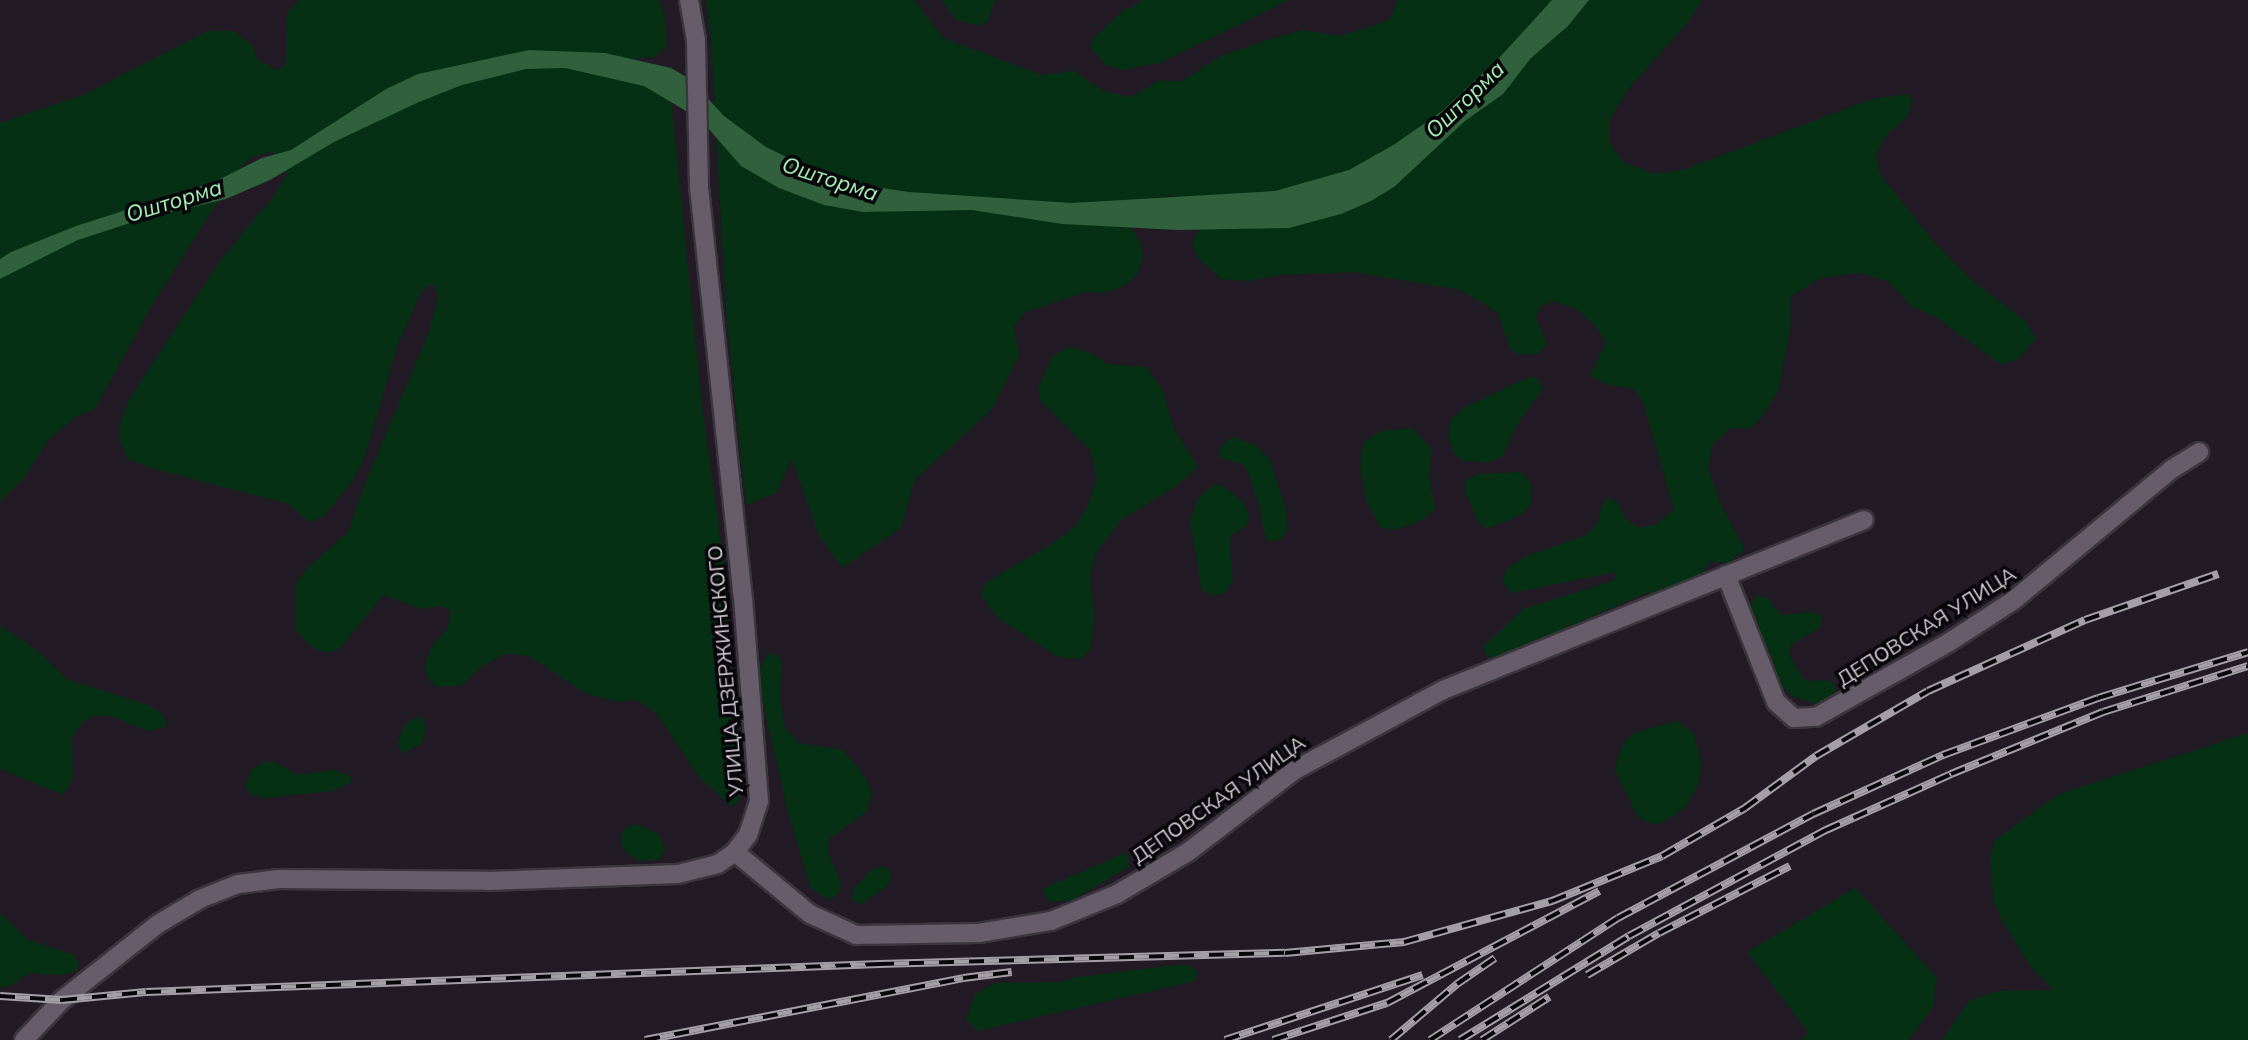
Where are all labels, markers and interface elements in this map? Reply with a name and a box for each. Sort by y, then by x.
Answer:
water label: Ошторма [1420,56,1510,144]
water label: Ошторма [779,151,881,207]
water label: Ошторма [123,174,225,228]
street label: УЛИЦА ДЗЕРЖИНСКОГО [702,544,748,798]
street label: ДЕПОВСКАЯ УЛИЦА [1832,561,2020,691]
street label: ДЕПОВСКАЯ УЛИЦА [1127,730,1309,868]

